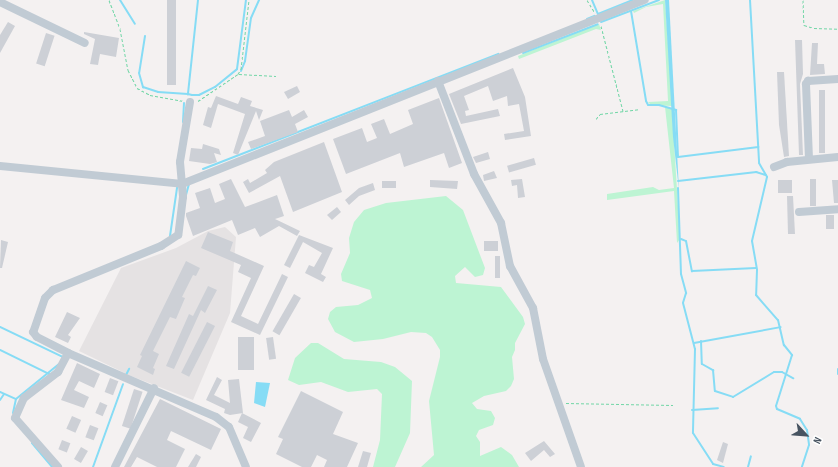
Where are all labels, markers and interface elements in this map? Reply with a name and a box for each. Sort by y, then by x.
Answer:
north arrow [786,415,826,455]
text: N [810,435,824,446]

